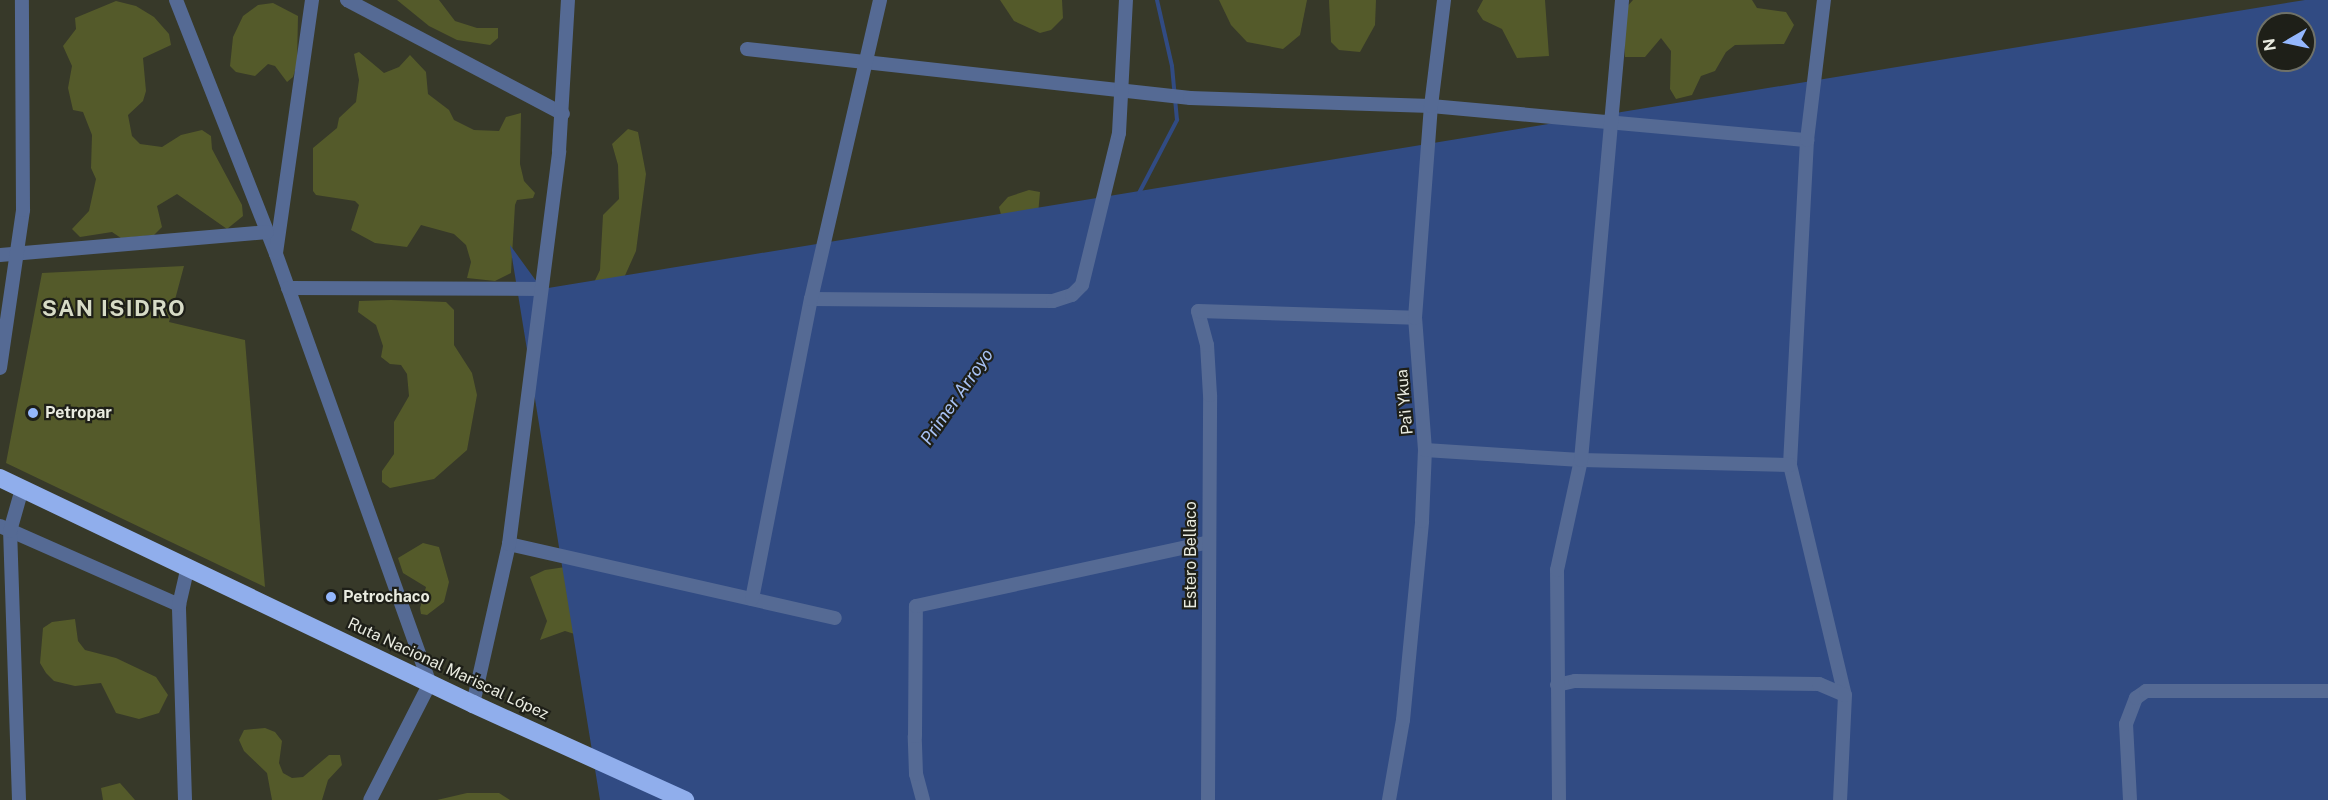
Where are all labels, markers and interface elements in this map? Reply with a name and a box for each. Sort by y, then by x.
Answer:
north arrow [2256,12,2316,72]
text: N [2259,37,2280,52]
district label: SAN ISIDRO [42,296,186,322]
water label: Primer Arroyo [916,345,998,449]
street label: Pa'i Ykua [1393,368,1417,436]
place label: Petropar [45,403,112,423]
marker: Petropar [26,406,40,420]
street label: Estero Bellaco [1181,501,1201,609]
place label: Petrochaco [343,587,430,607]
marker: Petrochaco [324,590,338,604]
street label: Ruta Nacional Mariscal López [344,614,552,724]

